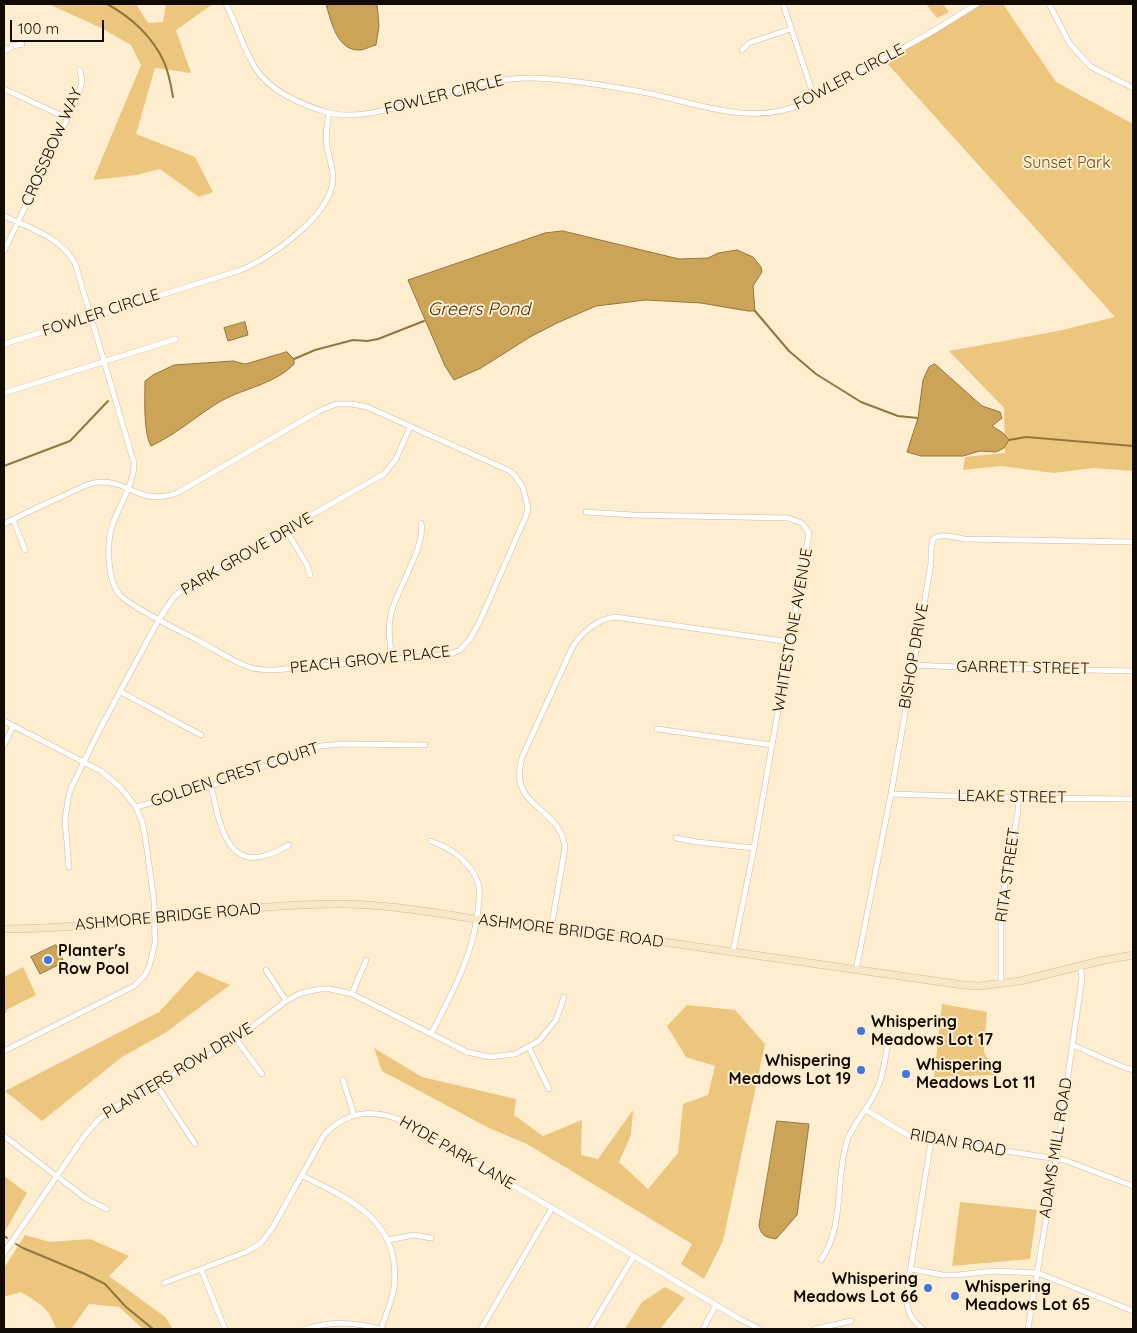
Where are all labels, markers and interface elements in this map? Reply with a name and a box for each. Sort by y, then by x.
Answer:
scale bar [12,10,106,42]
text: 100 m [18,19,59,38]
street label: FOWLER CIRCLE [791,40,907,114]
street label: FOWLER CIRCLE [382,71,506,119]
street label: CROSSBOW WAY [17,85,87,209]
park label: Sunset Park [1023,153,1111,173]
street label: FOWLER CIRCLE [40,285,162,341]
water label: Greers Pond [428,299,530,321]
street label: PARK GROVE DRIVE [178,508,316,600]
street label: WHITESTONE AVENUE [769,547,817,713]
street label: BISHOP DRIVE [895,602,933,710]
street label: PEACH GROVE PLACE [289,642,451,678]
street label: GARRETT STREET [956,657,1090,679]
street label: GOLDEN CREST COURT [148,739,322,811]
street label: LEAKE STREET [957,786,1067,808]
street label: RITA STREET [992,826,1024,924]
street label: ASHMORE BRIDGE ROAD [74,899,262,935]
street label: ASHMORE BRIDGE ROAD [477,910,665,952]
place label: Planter's Row Pool [58,941,129,979]
marker: Planter's Row Pool [42,954,54,966]
place label: Whispering Meadows Lot 17 [871,1012,993,1050]
street label: PLANTERS ROW DRIVE [100,1019,256,1123]
marker: Whispering Meadows Lot 17 [855,1025,867,1037]
place label: Whispering Meadows Lot 19 [729,1051,851,1089]
place label: Whispering Meadows Lot 11 [916,1055,1036,1093]
marker: Whispering Meadows Lot 19 [855,1064,867,1076]
marker: Whispering Meadows Lot 11 [900,1068,912,1080]
street label: ADAMS MILL ROAD [1035,1076,1077,1220]
street label: HYDE PARK LANE [396,1112,518,1194]
street label: RIDAN ROAD [909,1125,1007,1161]
place label: Whispering Meadows Lot 66 [793,1269,918,1307]
place label: Whispering Meadows Lot 65 [965,1277,1090,1315]
marker: Whispering Meadows Lot 66 [922,1282,934,1294]
marker: Whispering Meadows Lot 65 [949,1290,961,1302]

